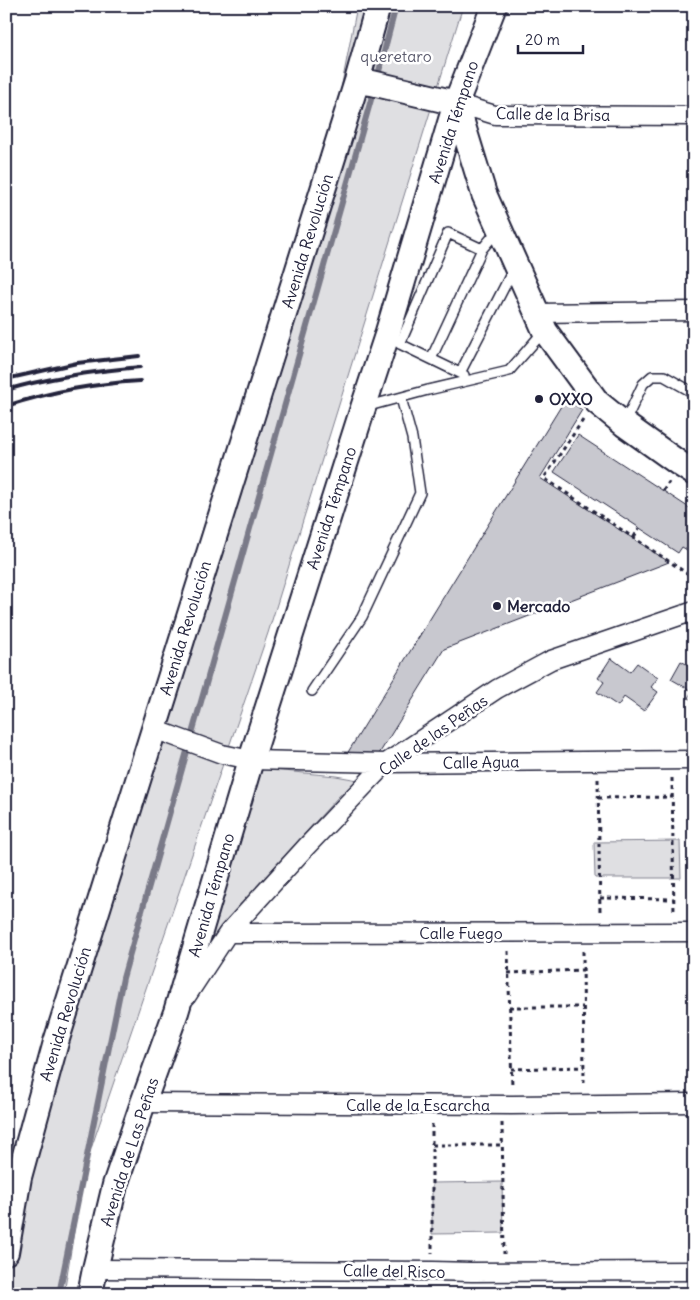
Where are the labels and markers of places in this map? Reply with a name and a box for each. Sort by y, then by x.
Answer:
place label: OXXO [549,389,593,409]
marker: OXXO [533,393,545,405]
place label: Mercado [507,596,570,616]
marker: Mercado [491,600,503,612]

